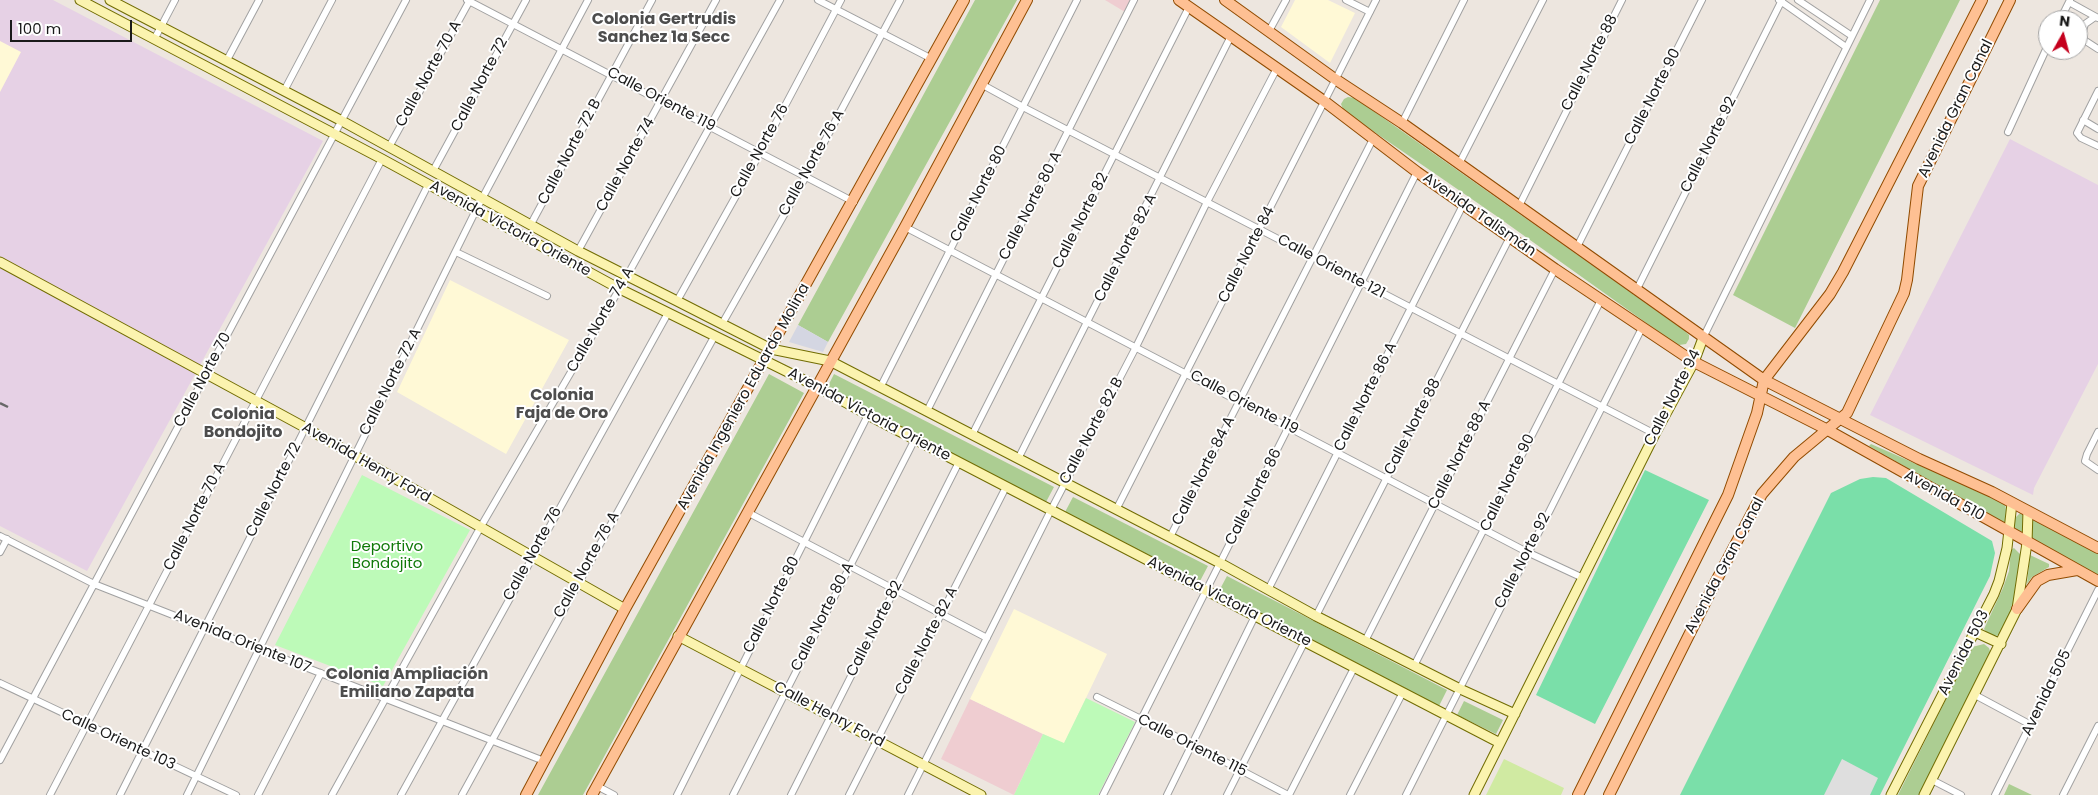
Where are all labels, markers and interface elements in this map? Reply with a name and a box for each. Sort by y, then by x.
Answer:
scale bar [12,10,135,42]
district label: Colonia Gertrudis Sanchez 1a Secc [592,10,736,48]
north arrow [2038,10,2088,60]
text: N [2058,11,2071,32]
street label: Calle Norte 88 [1558,12,1622,114]
text: 100 m [18,18,61,39]
street label: Calle Norte 70 A [392,18,466,130]
street label: Calle Norte 72 [448,35,512,135]
street label: Avenida Gran Canal [1915,37,1997,181]
street label: Calle Norte 90 [1621,46,1685,148]
street label: Calle Oriente 119 [604,64,718,136]
street label: Calle Norte 92 [1677,94,1741,196]
street label: Calle Norte 72 B [535,96,605,208]
street label: Calle Norte 76 [727,101,793,201]
street label: Calle Norte 76 A [775,107,849,219]
street label: Calle Norte 74 [593,115,659,215]
street label: Calle Norte 80 [947,143,1011,245]
street label: Calle Norte 80 A [996,148,1066,264]
street label: Avenida Talismán [1419,169,1539,261]
street label: Calle Norte 82 [1049,170,1113,272]
street label: Avenida Victoria Oriente [426,177,594,281]
street label: Calle Norte 82 A [1091,191,1161,305]
street label: Calle Norte 84 [1215,204,1279,306]
street label: Calle Oriente 121 [1274,231,1388,303]
street label: Calle Norte 74 A [564,264,638,376]
street label: Avenida Ingeniero Eduardo Molina [674,280,814,514]
street label: Calle Norte 72 A [356,325,426,439]
street label: Calle Norte 70 [171,330,235,430]
street label: Calle Norte 86 A [1331,339,1401,455]
street label: Calle Norte 94 [1641,347,1705,449]
street label: Avenida Victoria Oriente [785,364,953,466]
street label: Calle Oriente 119 [1187,367,1301,439]
street label: Calle Norte 82 B [1056,375,1128,487]
street label: Calle Norte 88 [1381,376,1445,478]
district label: Colonia Faja de Oro [516,386,608,424]
street label: Calle Norte 88 A [1425,397,1495,513]
district label: Colonia Bondojito [204,405,282,443]
street label: Calle Norte 84 A [1169,413,1239,529]
street label: Avenida Henry Ford [298,419,434,507]
street label: Calle Norte 90 [1477,432,1539,534]
street label: Calle Norte 72 [242,440,306,540]
street label: Calle Norte 86 [1222,446,1286,548]
street label: Calle Norte 70 A [160,460,230,574]
street label: Avenida 510 [1901,467,1987,525]
street label: Avenida Gran Canal [1681,495,1769,637]
street label: Calle Norte 76 [500,504,566,604]
street label: Calle Norte 76 A [550,509,624,621]
street label: Calle Norte 92 [1491,510,1555,612]
park label: Deportivo Bondojito [351,538,423,573]
street label: Avenida Victoria Oriente [1144,553,1314,651]
street label: Calle Norte 80 [740,554,804,656]
street label: Calle Norte 80 A [788,559,858,675]
street label: Calle Norte 82 [843,578,907,680]
street label: Calle Norte 82 A [892,584,962,698]
street label: Avenida Oriente 107 [171,606,313,678]
street label: Avenida 503 [1935,607,1993,699]
street label: Avenida 505 [2018,647,2076,739]
district label: Colonia Ampliación Emiliano Zapata [326,665,488,703]
street label: Calle Henry Ford [771,678,887,752]
street label: Calle Oriente 103 [58,706,178,774]
street label: Calle Oriente 115 [1134,711,1250,781]

